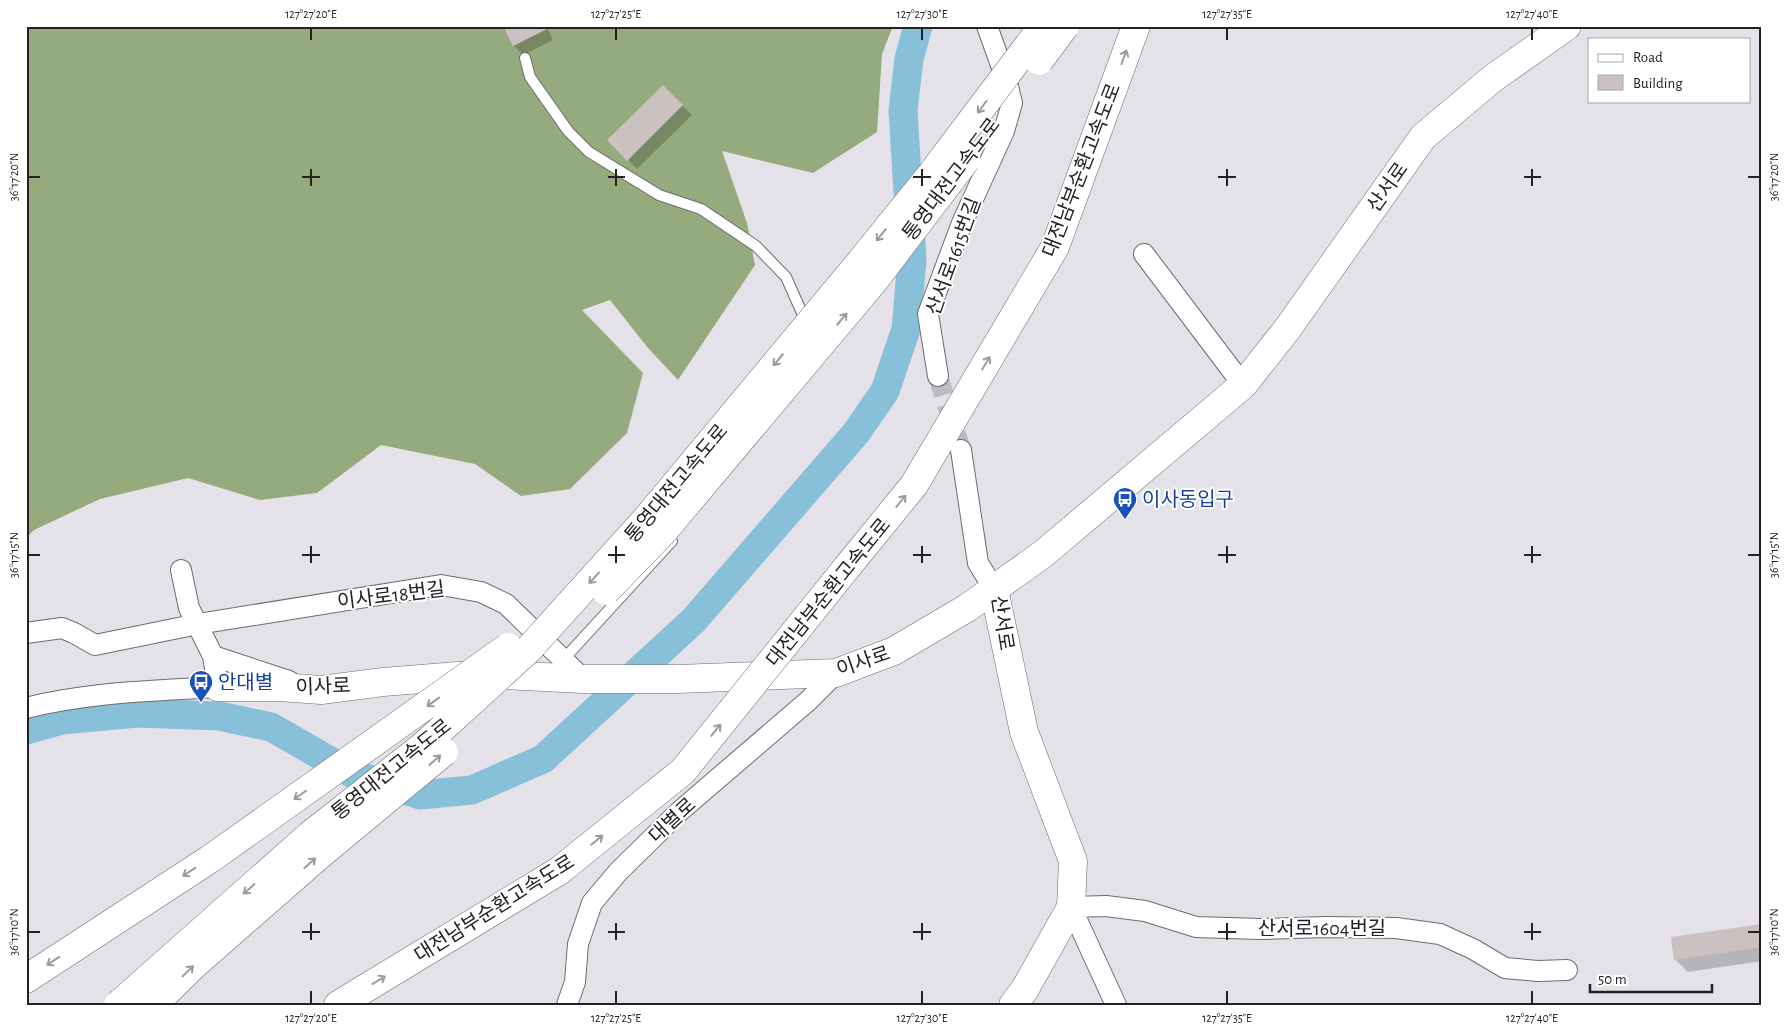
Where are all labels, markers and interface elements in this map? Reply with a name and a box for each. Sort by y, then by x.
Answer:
text: 127°27'20"E [285,8,337,20]
text: 127°27'25"E [591,8,641,20]
text: 127°27'30"E [897,8,948,20]
text: 127°27'35"E [1202,8,1252,20]
text: 127°27'40"E [1506,8,1558,20]
legend [1588,38,1750,102]
one-way arrow [1120,49,1129,65]
text: Road [1633,50,1663,65]
text: Building [1633,76,1683,91]
street label: 대전남부순환고속도로 [1039,81,1124,260]
one-way arrow [976,100,987,113]
street label: 통영대전고속도로 [899,114,1004,244]
text: 36°17'20"N [8,153,20,201]
text: 36°17'20"N [1768,153,1780,201]
street label: 산서로 [1363,159,1412,216]
street label: 산서로1615번길 [922,195,984,318]
one-way arrow [876,228,887,241]
one-way arrow [836,313,847,326]
one-way arrow [772,354,784,367]
one-way arrow [982,357,992,371]
street label: 통영대전고속도로 [621,420,732,546]
bus stop icon: 이사동입구 [1112,486,1138,520]
place label: 이사동입구 [1142,489,1234,510]
one-way arrow [896,495,907,508]
street label: 대전남부순환고속도로 [762,514,894,670]
text: 36°17'15"N [8,532,20,578]
text: 36°17'15"N [1768,532,1780,578]
one-way arrow [588,571,599,584]
street label: 이사로18번길 [336,578,446,613]
street label: 산서로 [988,594,1017,652]
street label: 이사로 [834,643,893,680]
bus stop icon: 안대별 [188,669,214,703]
place label: 안대별 [218,672,273,693]
street label: 이사로 [295,675,351,698]
one-way arrow [427,696,440,707]
street label: 통영대전고속도로 [328,715,455,824]
one-way arrow [710,724,721,737]
one-way arrow [429,754,442,766]
one-way arrow [294,790,308,800]
street label: 대별로 [645,794,700,847]
one-way arrow [590,835,603,846]
street label: 대전남부순환고속도로 [411,851,578,966]
one-way arrow [303,858,316,869]
one-way arrow [182,867,196,878]
one-way arrow [242,883,255,895]
text: 36°17'10"N [8,908,20,956]
text: 36°17'10"N [1768,908,1780,956]
street label: 산서로1604번길 [1258,918,1386,939]
one-way arrow [46,956,60,967]
scale bar [1590,961,1713,993]
one-way arrow [182,965,194,977]
text: 50 m [1598,972,1627,987]
one-way arrow [372,974,386,984]
text: 127°27'20"E [285,1012,337,1024]
text: 127°27'25"E [591,1012,641,1024]
text: 127°27'30"E [897,1012,948,1024]
text: 127°27'35"E [1202,1012,1252,1024]
text: 127°27'40"E [1506,1012,1558,1024]

